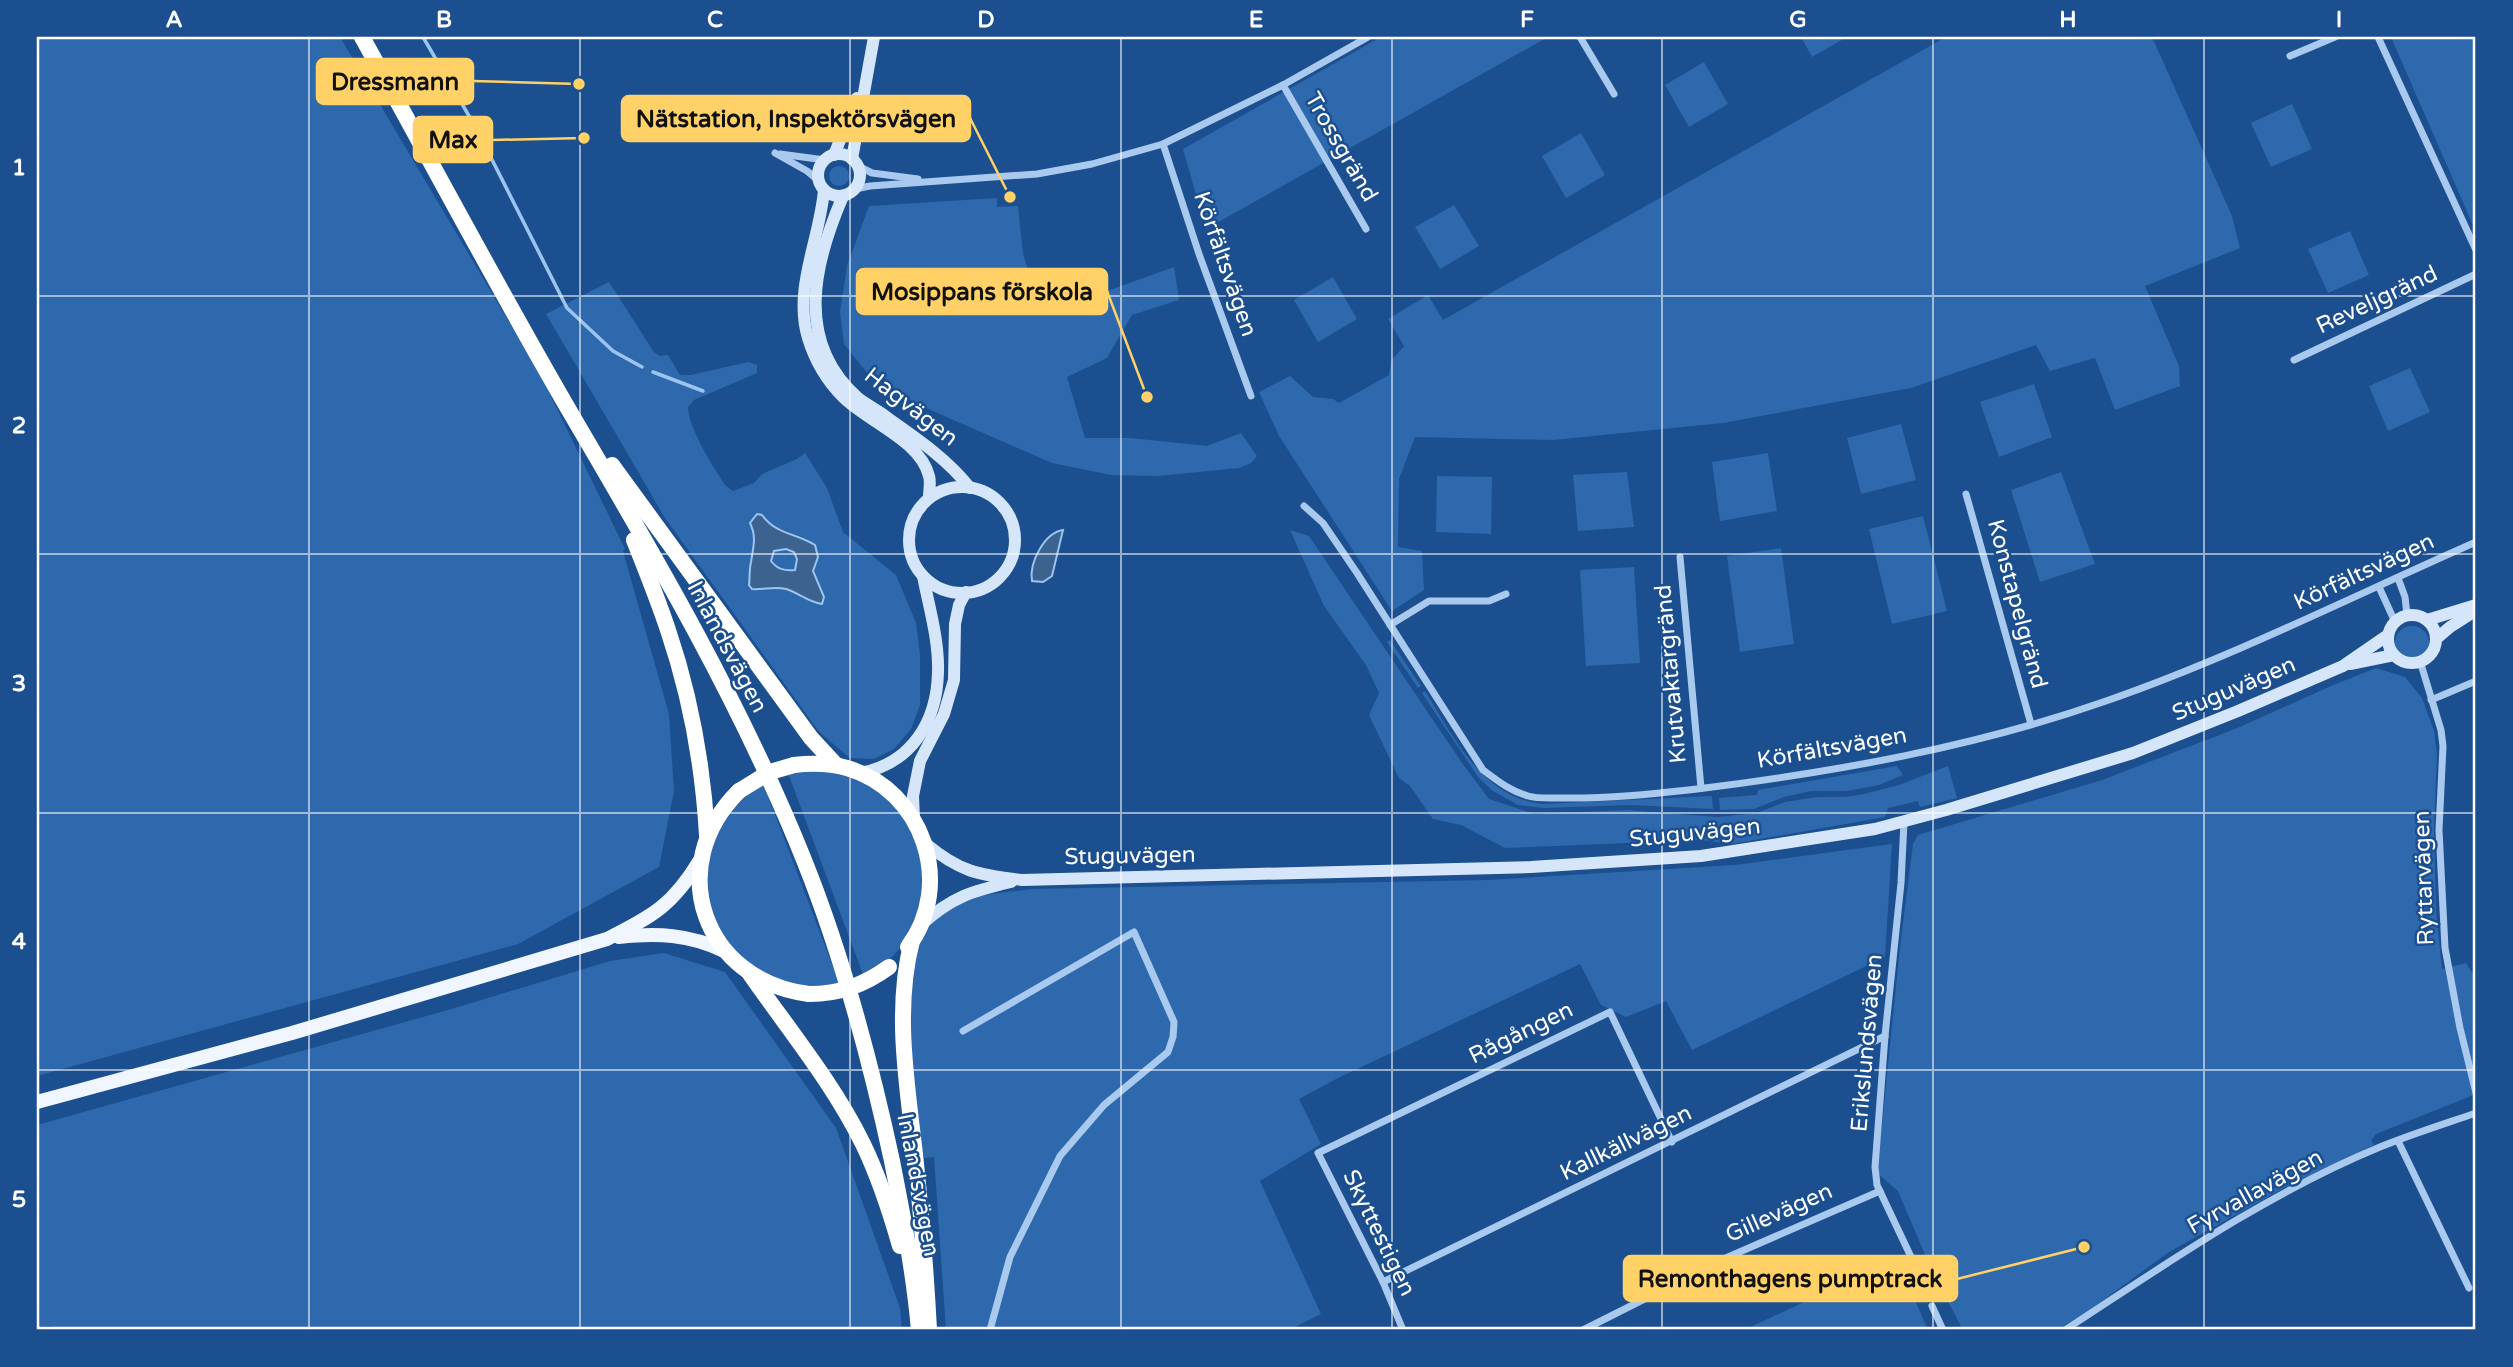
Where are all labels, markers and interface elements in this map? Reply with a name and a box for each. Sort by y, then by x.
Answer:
text: A [165,6,183,34]
text: B [436,6,452,34]
text: C [707,6,723,34]
text: D [977,6,995,34]
text: E [1249,6,1263,34]
text: F [1520,6,1534,34]
text: G [1789,6,1807,34]
text: H [2059,6,2077,34]
text: I [2336,6,2342,34]
callout: Dressmann [317,59,473,104]
text: Dressmann [331,68,459,97]
street label: Trossgränd [1298,87,1384,207]
callout: Nätstation, Inspektörsvägen [622,96,970,141]
text: Nätstation, Inspektörsvägen [636,105,956,134]
callout: Max [414,117,492,162]
text: Max [428,126,478,155]
text: 1 [12,154,26,182]
street label: Körfältsvägen [1187,188,1263,340]
street label: Reveljgränd [2312,260,2442,340]
callout: Mosippans förskola [857,269,1107,314]
text: Mosippans förskola [871,278,1093,307]
street label: Hagvägen [859,362,963,452]
text: 2 [12,412,26,440]
street label: Konstapelgränd [1981,516,2053,692]
street label: Körfältsvägen [2289,527,2439,617]
street label: Inlandsvägen [681,576,773,718]
street label: Krutvaktargränd [1649,583,1693,765]
street label: Stuguvägen [2168,650,2300,728]
text: 3 [12,670,26,698]
street label: Körfältsvägen [1755,721,1909,775]
street label: Ryttarvägen [2408,810,2440,946]
street label: Stuguvägen [1628,812,1762,854]
street label: Stuguvägen [1064,841,1196,871]
text: 4 [12,928,27,956]
street label: Erikslundsvägen [1845,953,1889,1133]
street label: Rågången [1464,996,1578,1070]
street label: Kallkällvägen [1556,1099,1696,1187]
street label: Inlandsvägen [890,1111,946,1259]
street label: Fyrvallavägen [2182,1143,2328,1241]
street label: Skyttestigen [1336,1165,1422,1301]
street label: Gillevägen [1721,1177,1837,1249]
text: 5 [12,1186,26,1214]
callout: Remonthagens pumptrack [1624,1256,1957,1301]
text: Remonthagens pumptrack [1638,1265,1942,1294]

